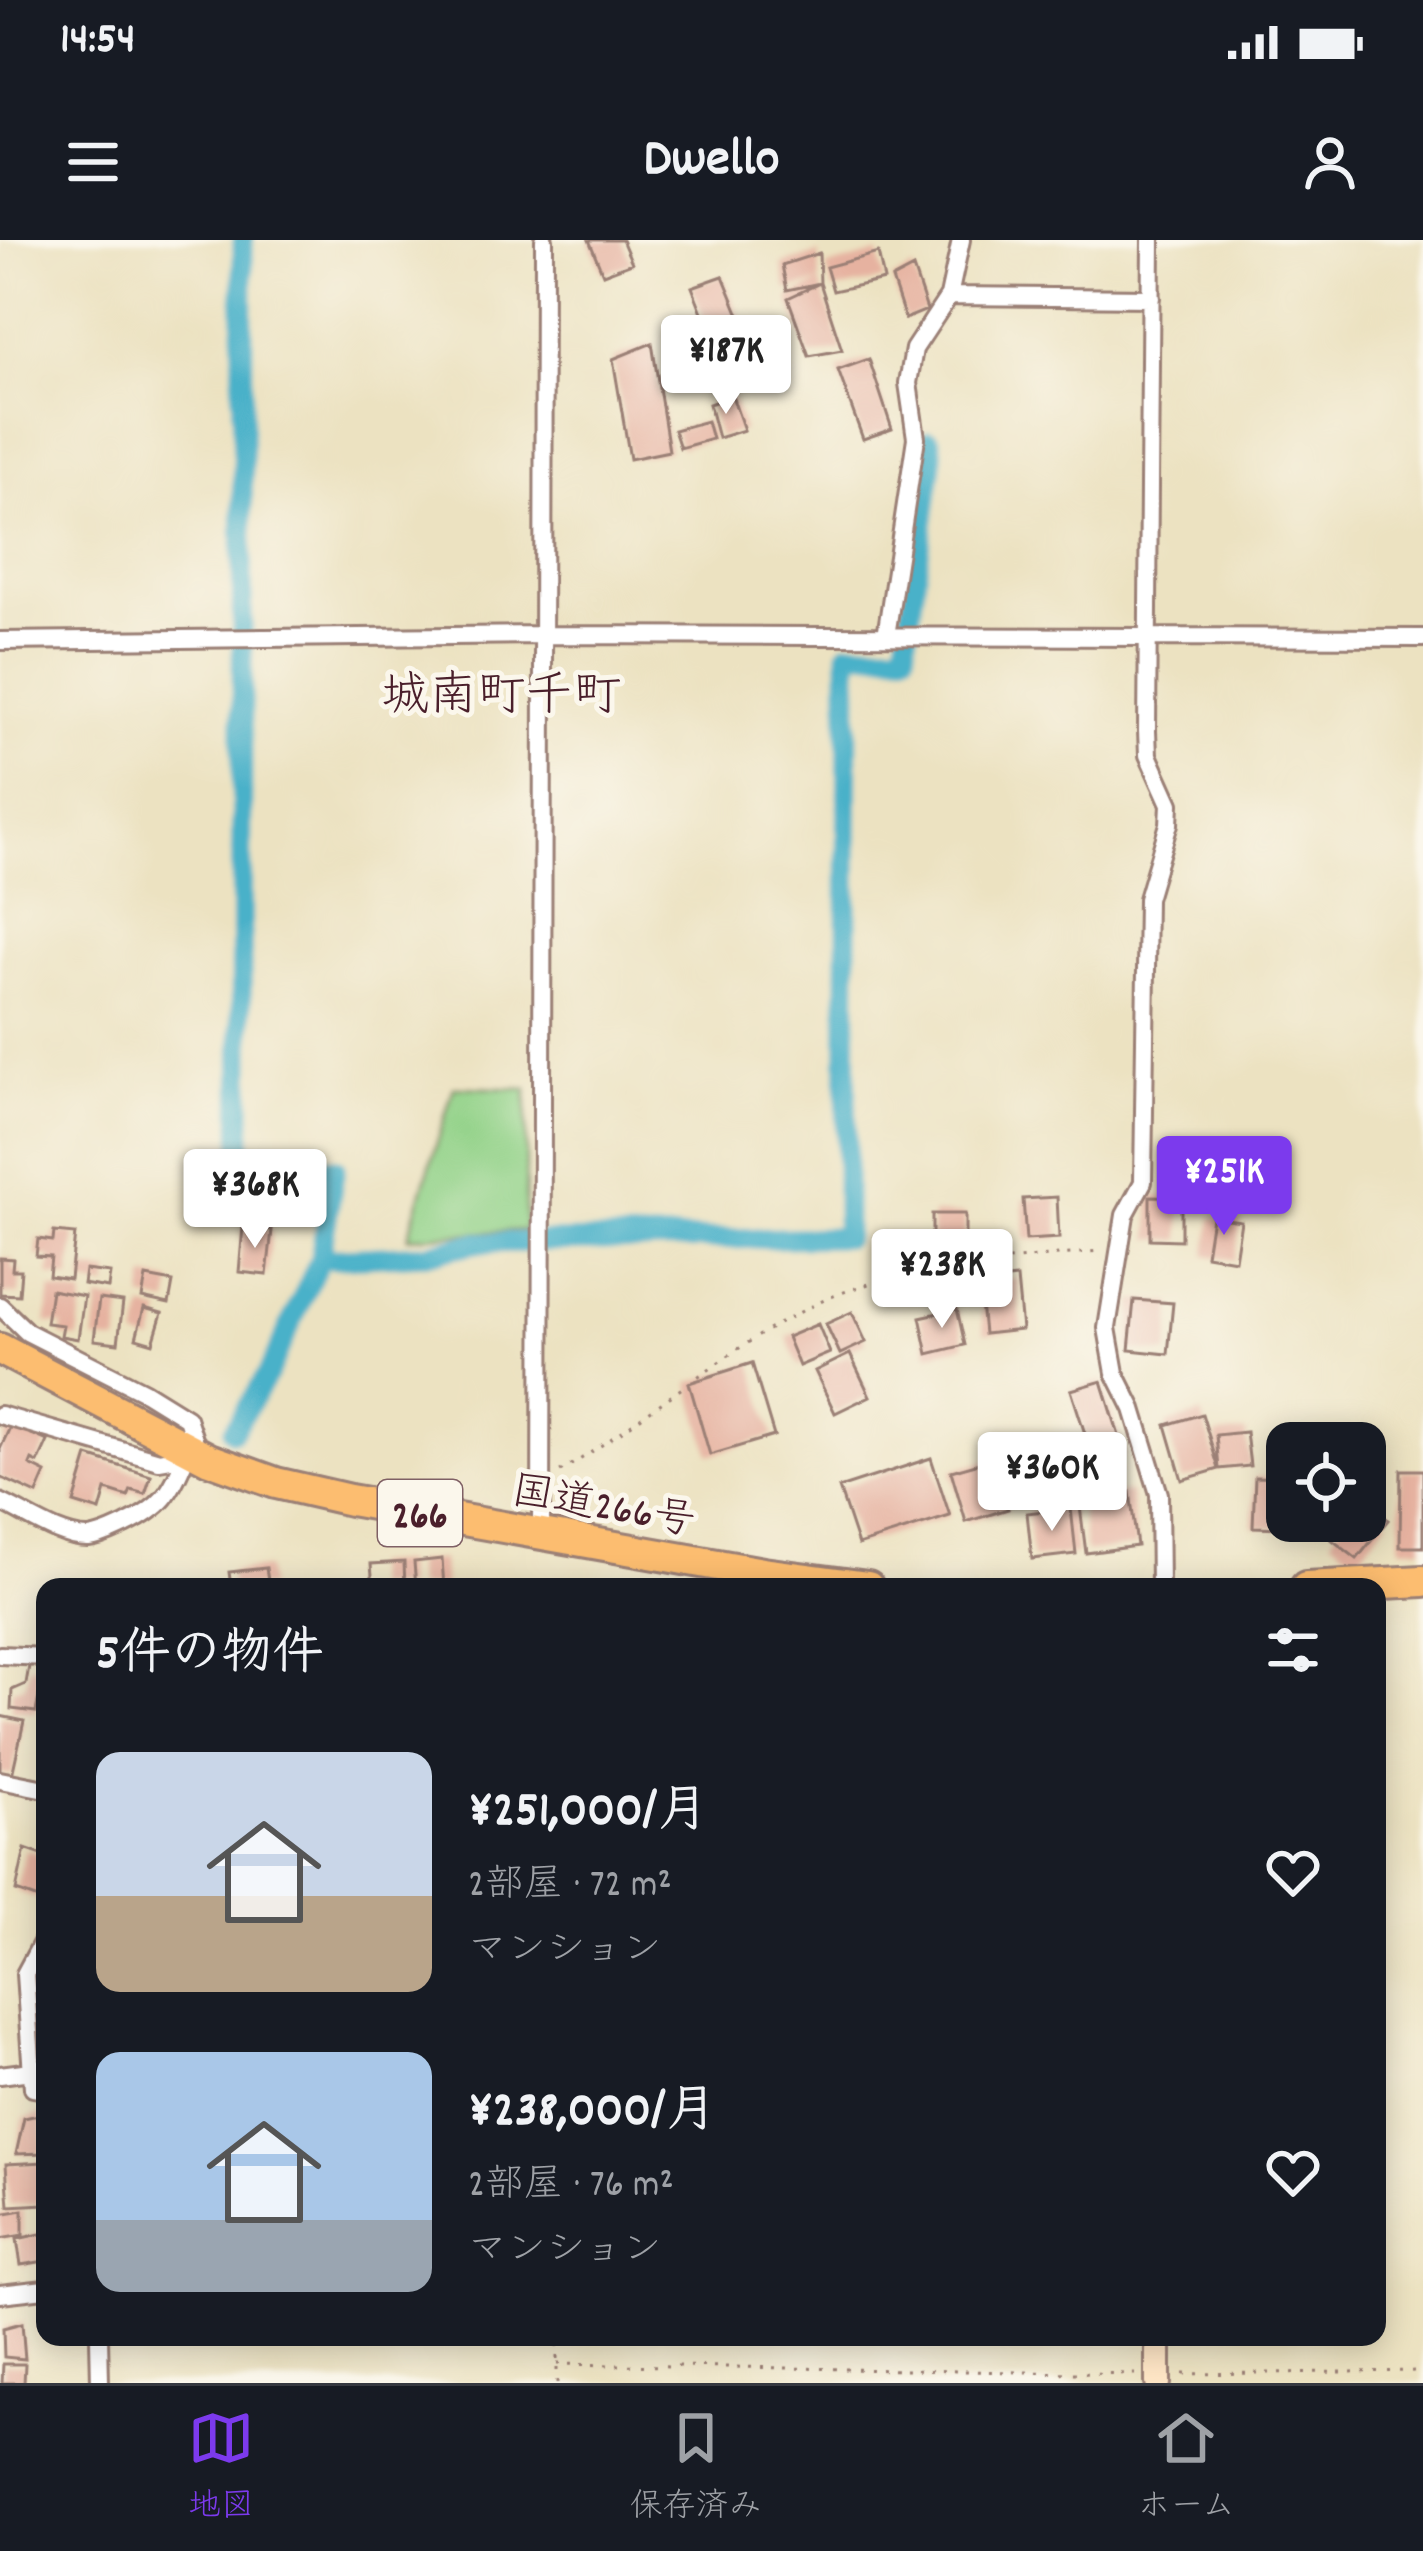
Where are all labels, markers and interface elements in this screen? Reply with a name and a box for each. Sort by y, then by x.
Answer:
text: 14:54 [60,10,136,74]
text: Dwello [643,124,780,201]
icon: menu [60,129,126,195]
icon: person [1297,129,1363,195]
pin: ¥187K [642,315,810,417]
text: ¥187K [688,326,764,381]
district label: 城南町千町 [381,665,621,734]
pin: ¥251K [1140,1136,1308,1238]
text: ¥251K [1184,1147,1264,1202]
pin: ¥368K [171,1149,339,1251]
text: ¥368K [211,1160,299,1215]
pin: ¥238K [858,1229,1026,1331]
text: ¥238K [899,1240,985,1295]
map controls [1266,1422,1386,1542]
button: locate [1266,1422,1386,1542]
pin: ¥360K [968,1432,1136,1534]
text: ¥360K [1005,1443,1099,1498]
street label: 国道266号 [506,1464,699,1556]
road number: 266 [378,1480,462,1546]
icon: filters [1260,1617,1326,1683]
text: 5件の物件 [96,1621,324,1693]
text: ¥251,000/月 [468,1778,708,1850]
icon: home [192,1800,336,1944]
icon: heart [1260,1839,1326,1905]
text: 2部屋 · 72 m² [468,1860,672,1915]
text: マンション [468,1925,661,1980]
text: ¥238,000/月 [468,2078,717,2150]
icon: home [192,2100,336,2244]
icon: heart [1260,2139,1326,2205]
text: 2部屋 · 76 m² [468,2160,674,2215]
text: マンション [468,2225,661,2280]
tab: 地図 [188,2405,254,2532]
tab: 保存済み [630,2405,762,2532]
tab: ホーム [1137,2405,1235,2532]

